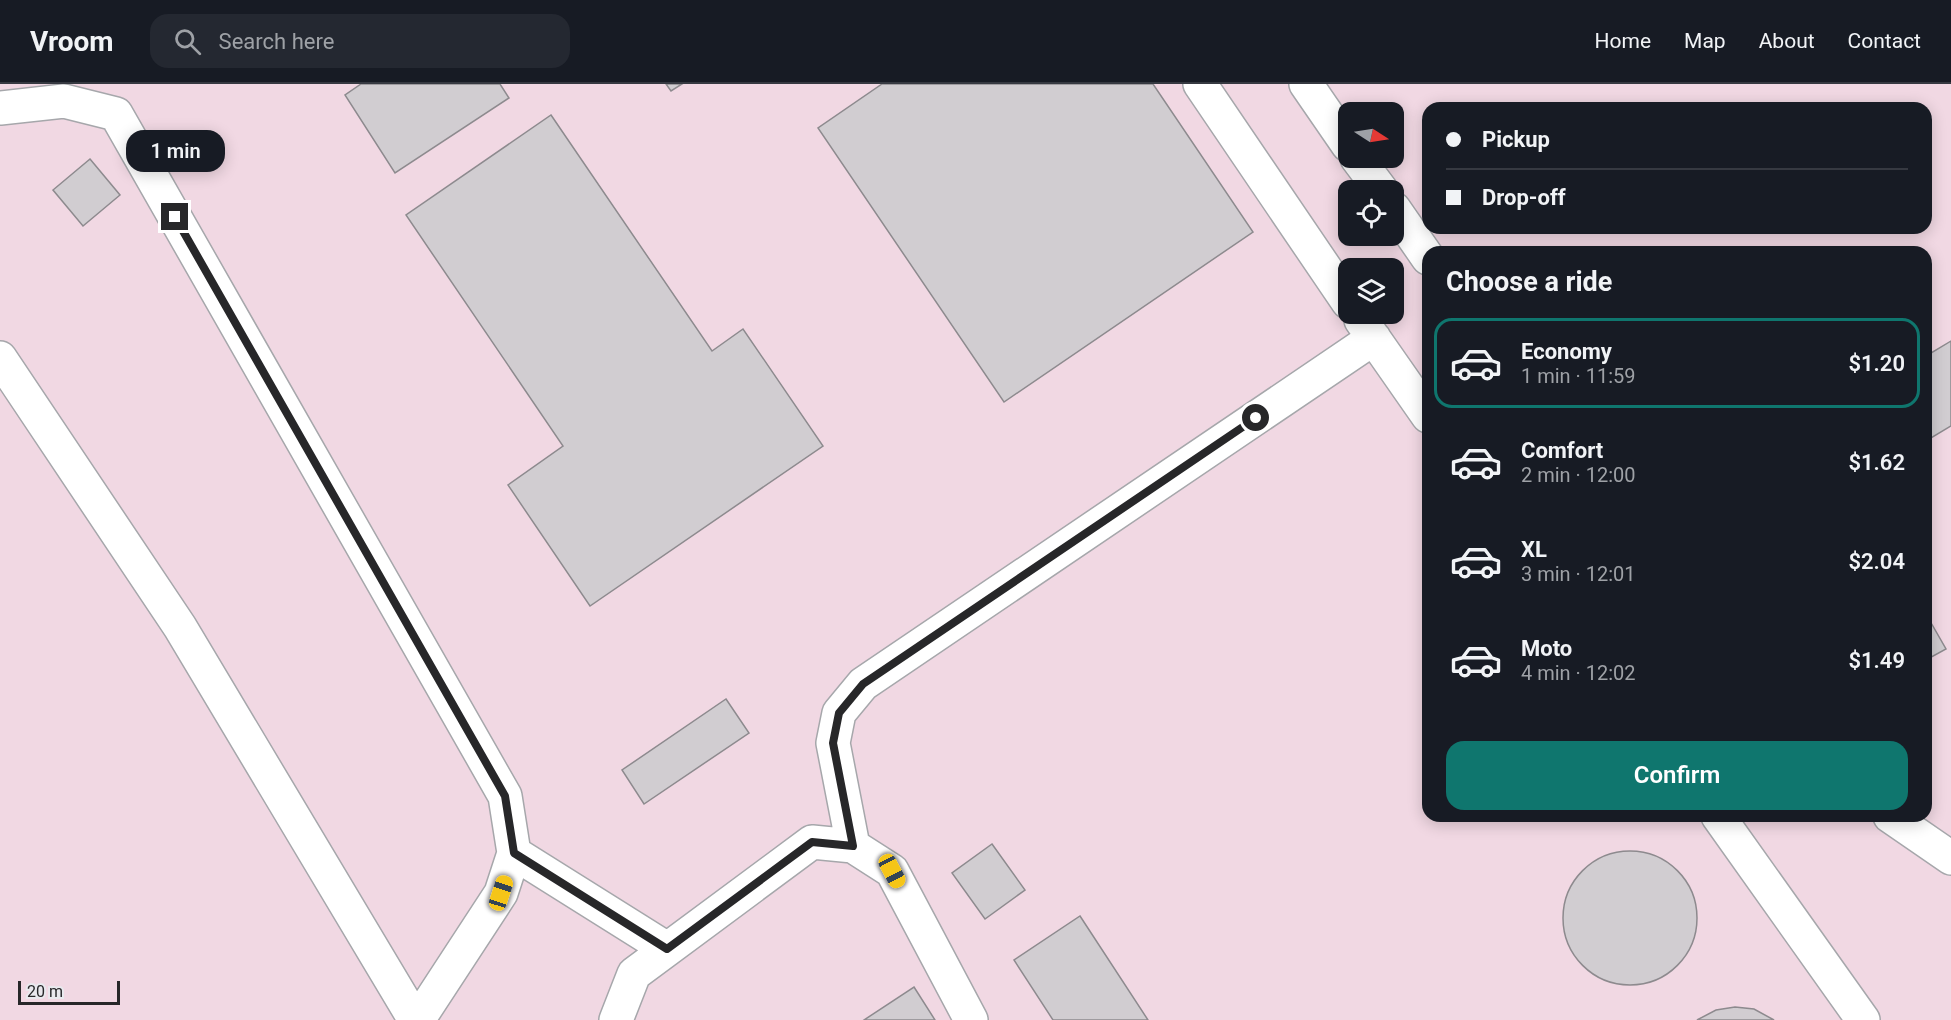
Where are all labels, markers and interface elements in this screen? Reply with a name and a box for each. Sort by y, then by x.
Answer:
search box [150,14,570,68]
text: Vroom [30,25,114,58]
icon: search [171,25,204,58]
text: Search here [219,29,334,54]
text: Home [1595,29,1651,53]
text: Map [1684,29,1726,53]
text: About [1759,29,1815,53]
text: Contact [1848,29,1921,53]
north arrow [1338,102,1404,168]
map controls [1338,102,1404,324]
text: Pickup [1482,127,1550,152]
callout: 1 min [126,130,225,172]
text: 1 min [150,139,201,163]
button: locate [1338,180,1404,246]
text: Drop-off [1482,185,1566,210]
route end [161,203,188,230]
button: layers [1338,258,1404,324]
text: Choose a ride [1446,266,1612,298]
icon: car [1449,336,1503,390]
text: Economy [1521,339,1612,364]
text: $1.20 [1848,351,1905,376]
text: 1 min · 11:59 [1521,364,1636,388]
route start [1242,404,1269,431]
icon: car [1449,435,1503,489]
text: Comfort [1521,438,1603,463]
text: $1.62 [1848,450,1905,475]
text: 2 min · 12:00 [1521,463,1636,487]
icon: car [1449,534,1503,588]
text: XL [1521,537,1547,562]
text: $2.04 [1848,549,1905,574]
text: 3 min · 12:01 [1521,562,1636,586]
icon: car [1449,633,1503,687]
text: Moto [1521,636,1572,661]
text: $1.49 [1848,648,1905,673]
text: 4 min · 12:02 [1521,661,1636,685]
button: Confirm [1446,741,1908,810]
car [876,851,908,891]
car [487,873,515,913]
scale bar [18,978,120,1006]
text: 20 m [27,982,63,1001]

